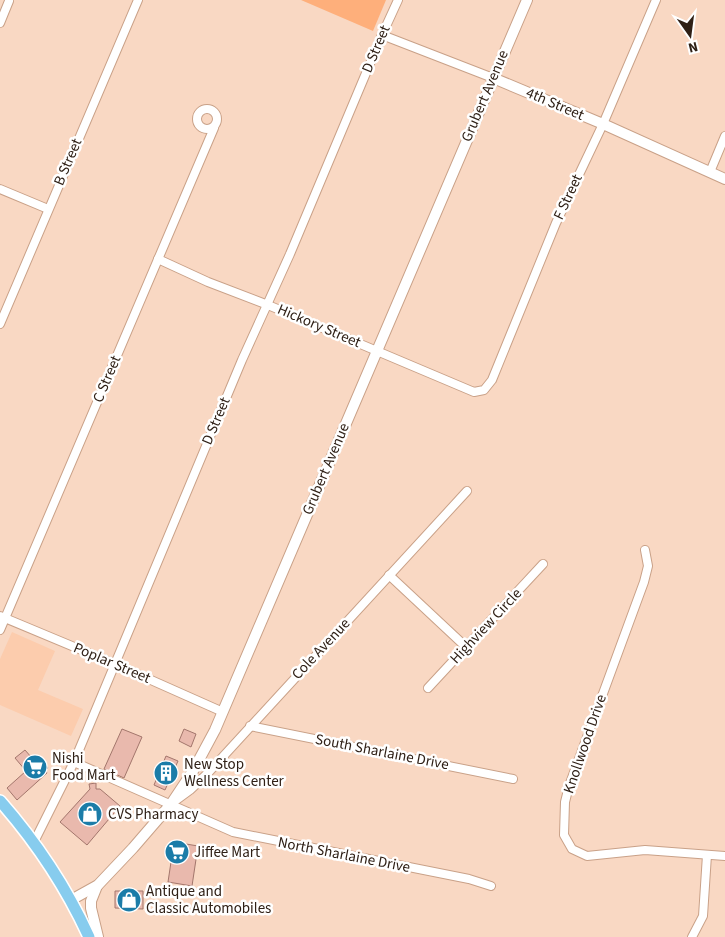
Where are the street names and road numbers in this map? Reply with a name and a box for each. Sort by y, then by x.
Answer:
street label: D Street [357,22,395,76]
street label: Grubert Avenue [456,47,514,145]
street label: 4th Street [523,82,587,126]
street label: B Street [49,135,87,189]
street label: F Street [548,171,588,223]
street label: Hickory Street [274,299,364,353]
street label: C Street [88,352,126,406]
street label: D Street [197,394,235,448]
street label: Grubert Avenue [297,420,355,518]
street label: Highview Circle [445,584,527,668]
street label: Cole Avenue [287,614,355,684]
street label: Poplar Street [70,637,154,689]
street label: Knollwood Drive [558,692,612,796]
street label: South Sharlaine Drive [313,729,451,775]
street label: North Sharlaine Drive [276,832,412,878]

